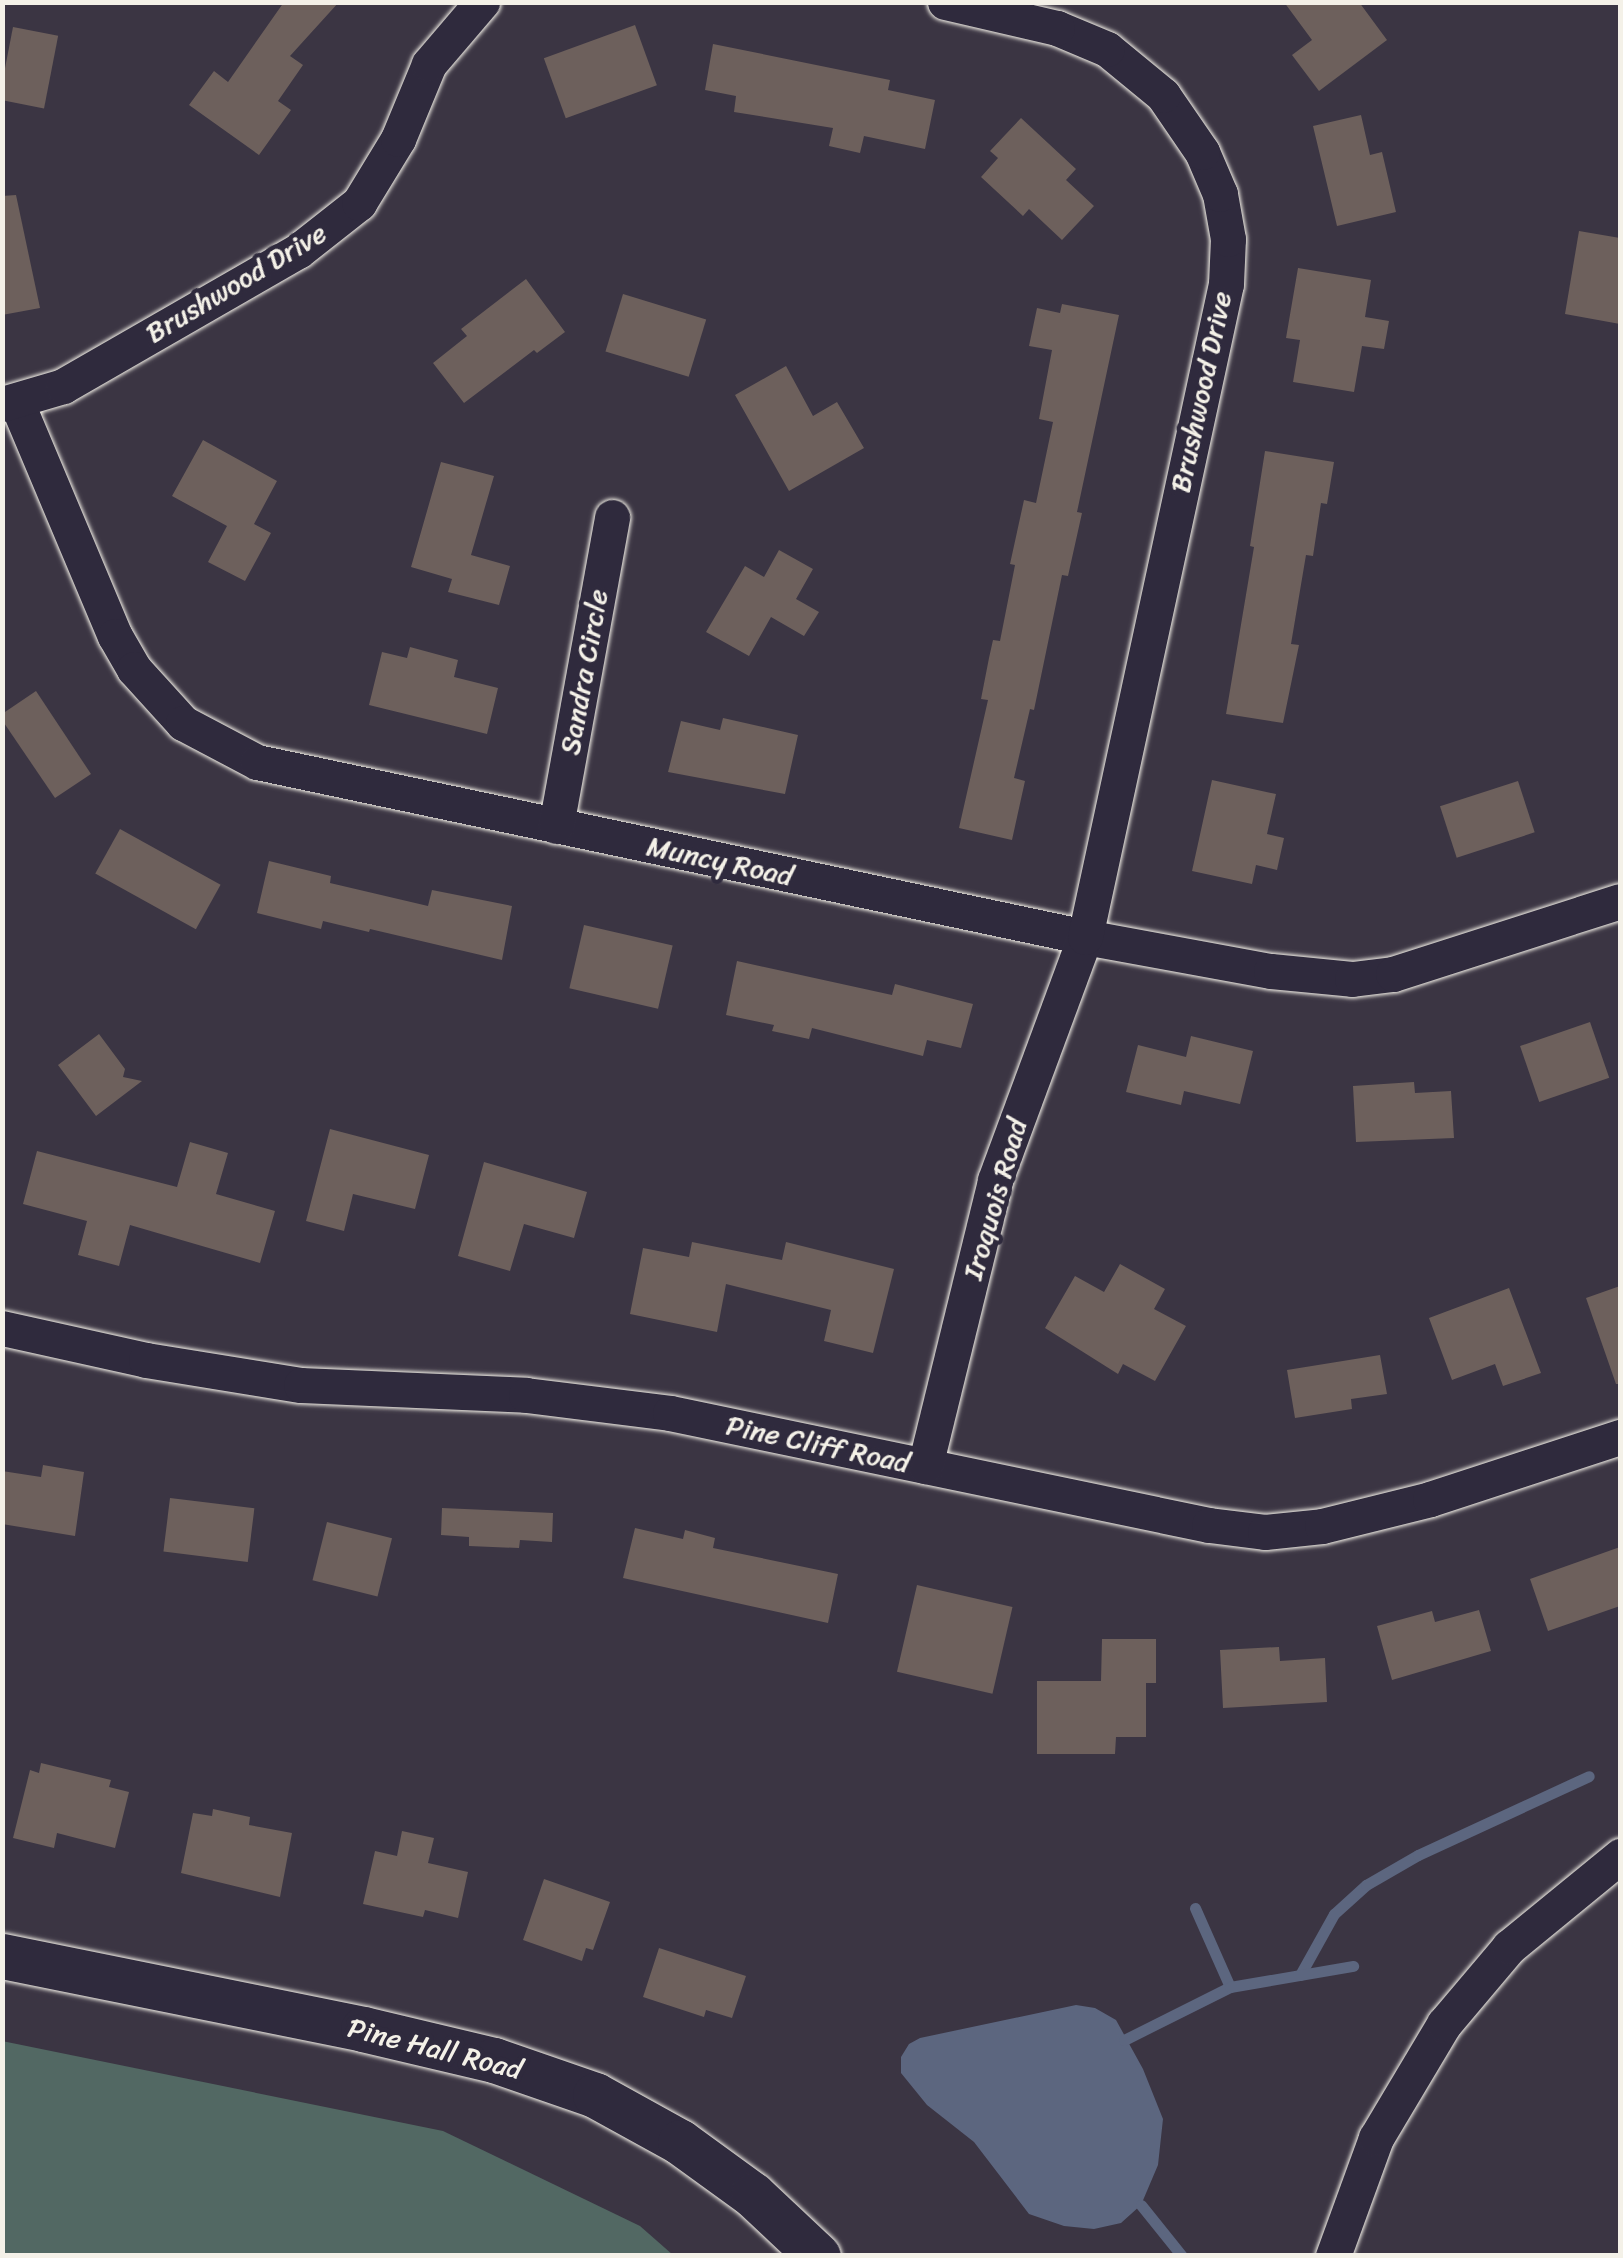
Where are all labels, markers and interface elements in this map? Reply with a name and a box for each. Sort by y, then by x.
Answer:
street label: Brushwood Drive [140,216,332,350]
street label: Brushwood Drive [1163,288,1239,496]
street label: Sandra Circle [553,587,615,757]
street label: Muncy Road [644,829,796,893]
street label: Iroquois Road [956,1115,1034,1283]
street label: Pine Cliff Road [723,1408,913,1480]
street label: Pine Hall Road [344,2011,526,2087]

